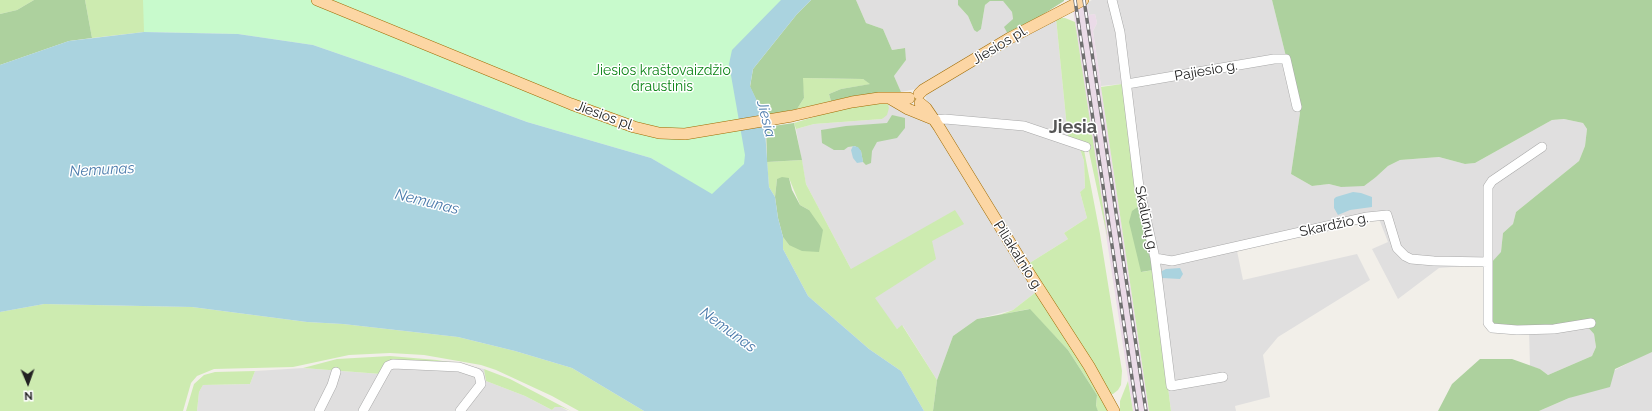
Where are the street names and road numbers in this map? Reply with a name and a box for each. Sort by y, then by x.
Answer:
street label: Jiesios pl. [969,22,1031,68]
street label: Pajiesio g. [1173,57,1239,85]
street label: Jiesios pl. [573,98,637,134]
street label: Skalūnų g. [1131,184,1161,254]
street label: Skardžio g. [1298,209,1370,241]
street label: Piliakalnio g. [990,218,1046,294]

